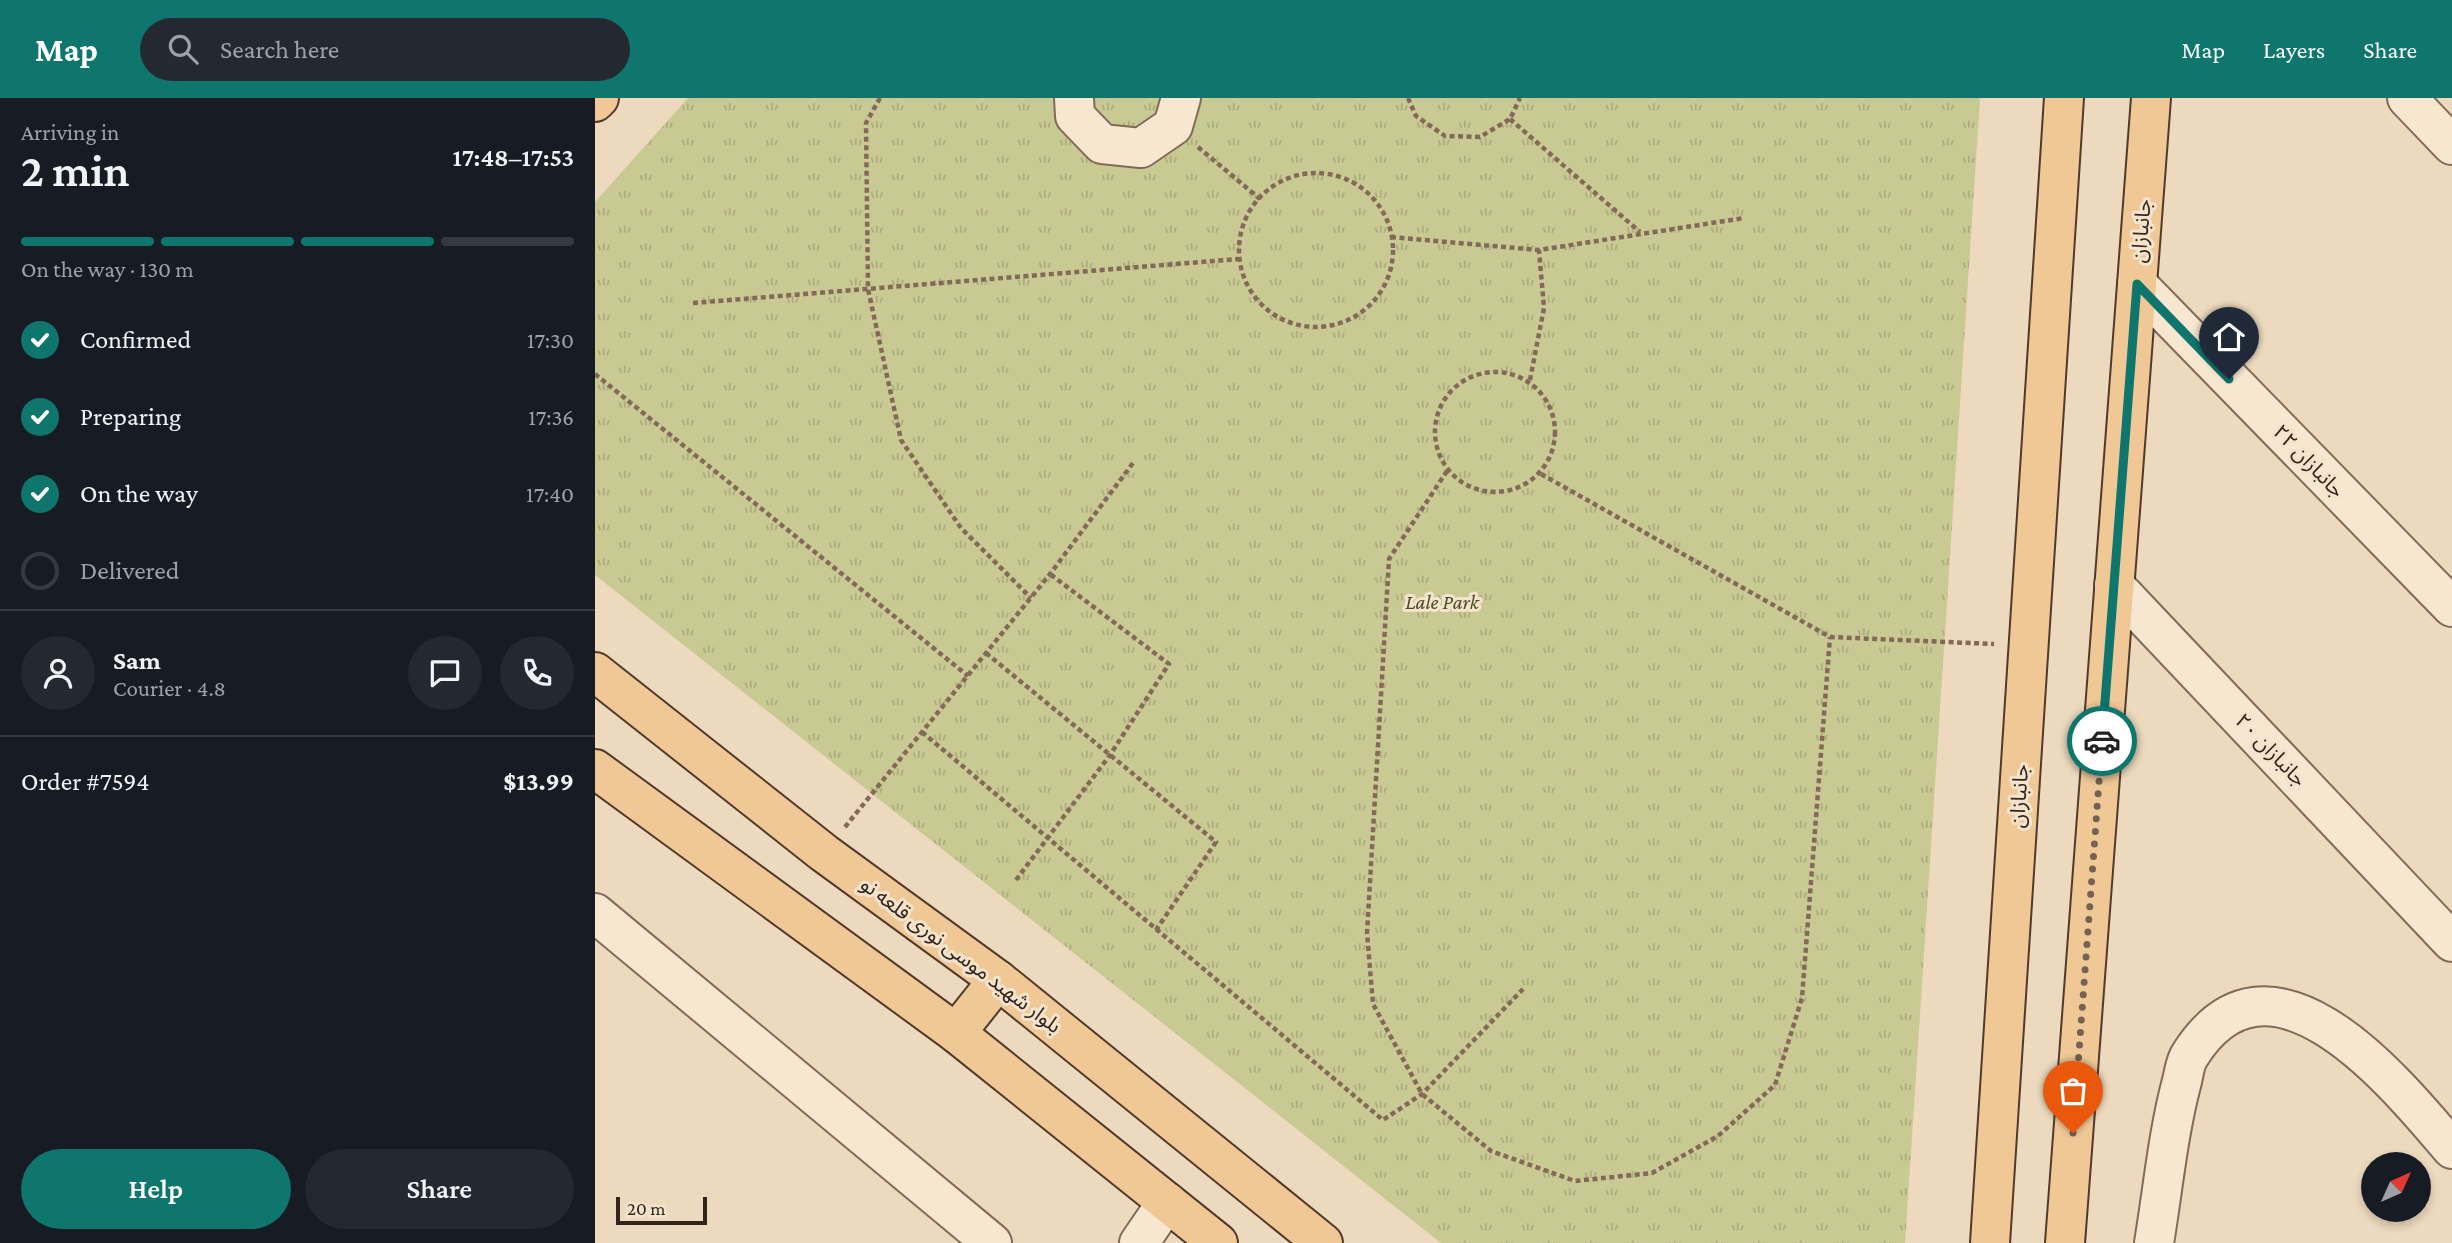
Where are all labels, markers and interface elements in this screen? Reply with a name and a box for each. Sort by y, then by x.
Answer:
search box [140,18,630,81]
icon: search [164,30,202,68]
text: Map [35,31,98,68]
text: Search here [220,35,339,64]
text: Map [2181,36,2225,63]
text: Layers [2263,36,2325,63]
text: Share [2363,36,2417,63]
text: Arriving in [21,119,119,145]
text: 17:48–17:53 [452,143,574,172]
text: 2 min [21,145,129,196]
street label: جانبازان [2126,198,2156,264]
text: On the way · 130 m [21,256,194,282]
pin [2199,307,2259,379]
icon: home [2210,318,2248,356]
icon: check [21,321,59,359]
text: Confirmed [80,325,191,354]
text: 17:30 [527,327,574,353]
icon: check [21,398,59,436]
text: Preparing [80,402,181,431]
text: 17:36 [528,404,574,430]
street label: جانبازان ۲۲ [2268,420,2350,502]
icon: check [21,475,59,513]
text: On the way [80,479,198,508]
text: 17:40 [526,481,574,507]
text: Delivered [80,556,179,585]
park label: Lale Park [1405,590,1480,614]
button: person [21,636,95,710]
button: chat [408,636,482,710]
button: phone [500,636,574,710]
text: Sam [113,646,161,675]
text: Courier · 4.8 [113,675,226,701]
courier [2067,706,2137,776]
street label: جانبازان ۲۰ [2230,709,2312,791]
icon: car [2083,722,2121,760]
street label: جانبازان [2005,763,2033,829]
text: Order #7594 [21,767,150,796]
text: $13.99 [503,767,574,796]
street label: بلوار شهید موسی نوری قلعه نو [856,872,1066,1038]
pin [2043,1061,2103,1133]
icon: bag [2054,1072,2092,1110]
button: Help [21,1149,291,1229]
button: Share [305,1149,574,1229]
north arrow [2361,1152,2431,1222]
map controls [2361,1152,2431,1222]
scale bar [616,1194,707,1226]
text: 20 m [627,1198,666,1219]

